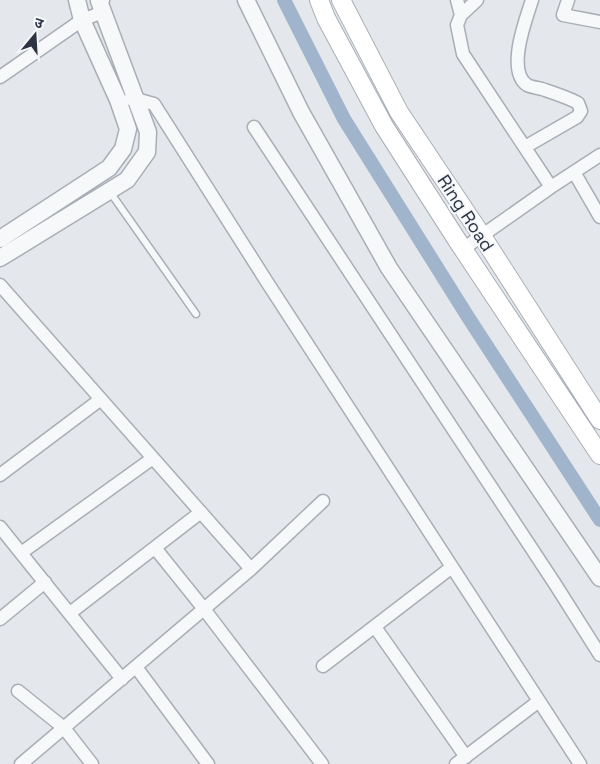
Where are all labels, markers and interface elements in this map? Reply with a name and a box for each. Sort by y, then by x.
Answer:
north arrow [10,10,60,60]
text: उ [32,13,46,33]
street label: Ring Road [433,170,499,256]

